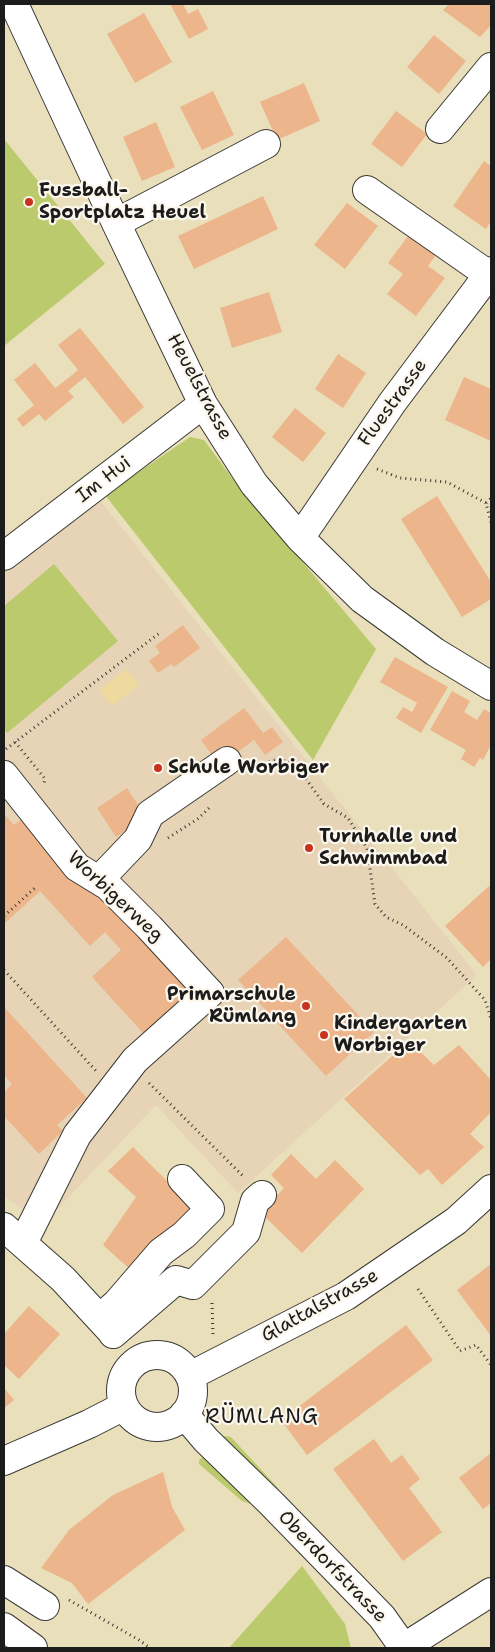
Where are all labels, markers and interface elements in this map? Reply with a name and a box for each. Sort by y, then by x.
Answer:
place label: Fussball- Sportplatz Heuel [39,180,206,224]
marker: Fussball- Sportplatz Heuel [23,196,35,208]
street label: Heuelstrasse [161,330,237,444]
street label: Fluestrasse [354,355,432,451]
street label: Im Hui [72,452,136,508]
place label: Schule Worbiger [168,757,329,779]
marker: Schule Worbiger [152,762,164,774]
place label: Turnhalle und Schwimmbad [319,826,457,870]
marker: Turnhalle und Schwimmbad [303,842,315,854]
street label: Worbigerweg [62,847,168,947]
place label: Primarschule Rümlang [167,984,296,1028]
marker: Primarschule Rümlang [300,1000,312,1012]
place label: Kindergarten Worbiger [334,1013,467,1057]
marker: Kindergarten Worbiger [318,1029,330,1041]
street label: Glattalstrasse [258,1264,382,1348]
district label: RÜMLANG [204,1405,320,1431]
street label: Oberdorfstrasse [273,1506,391,1628]

